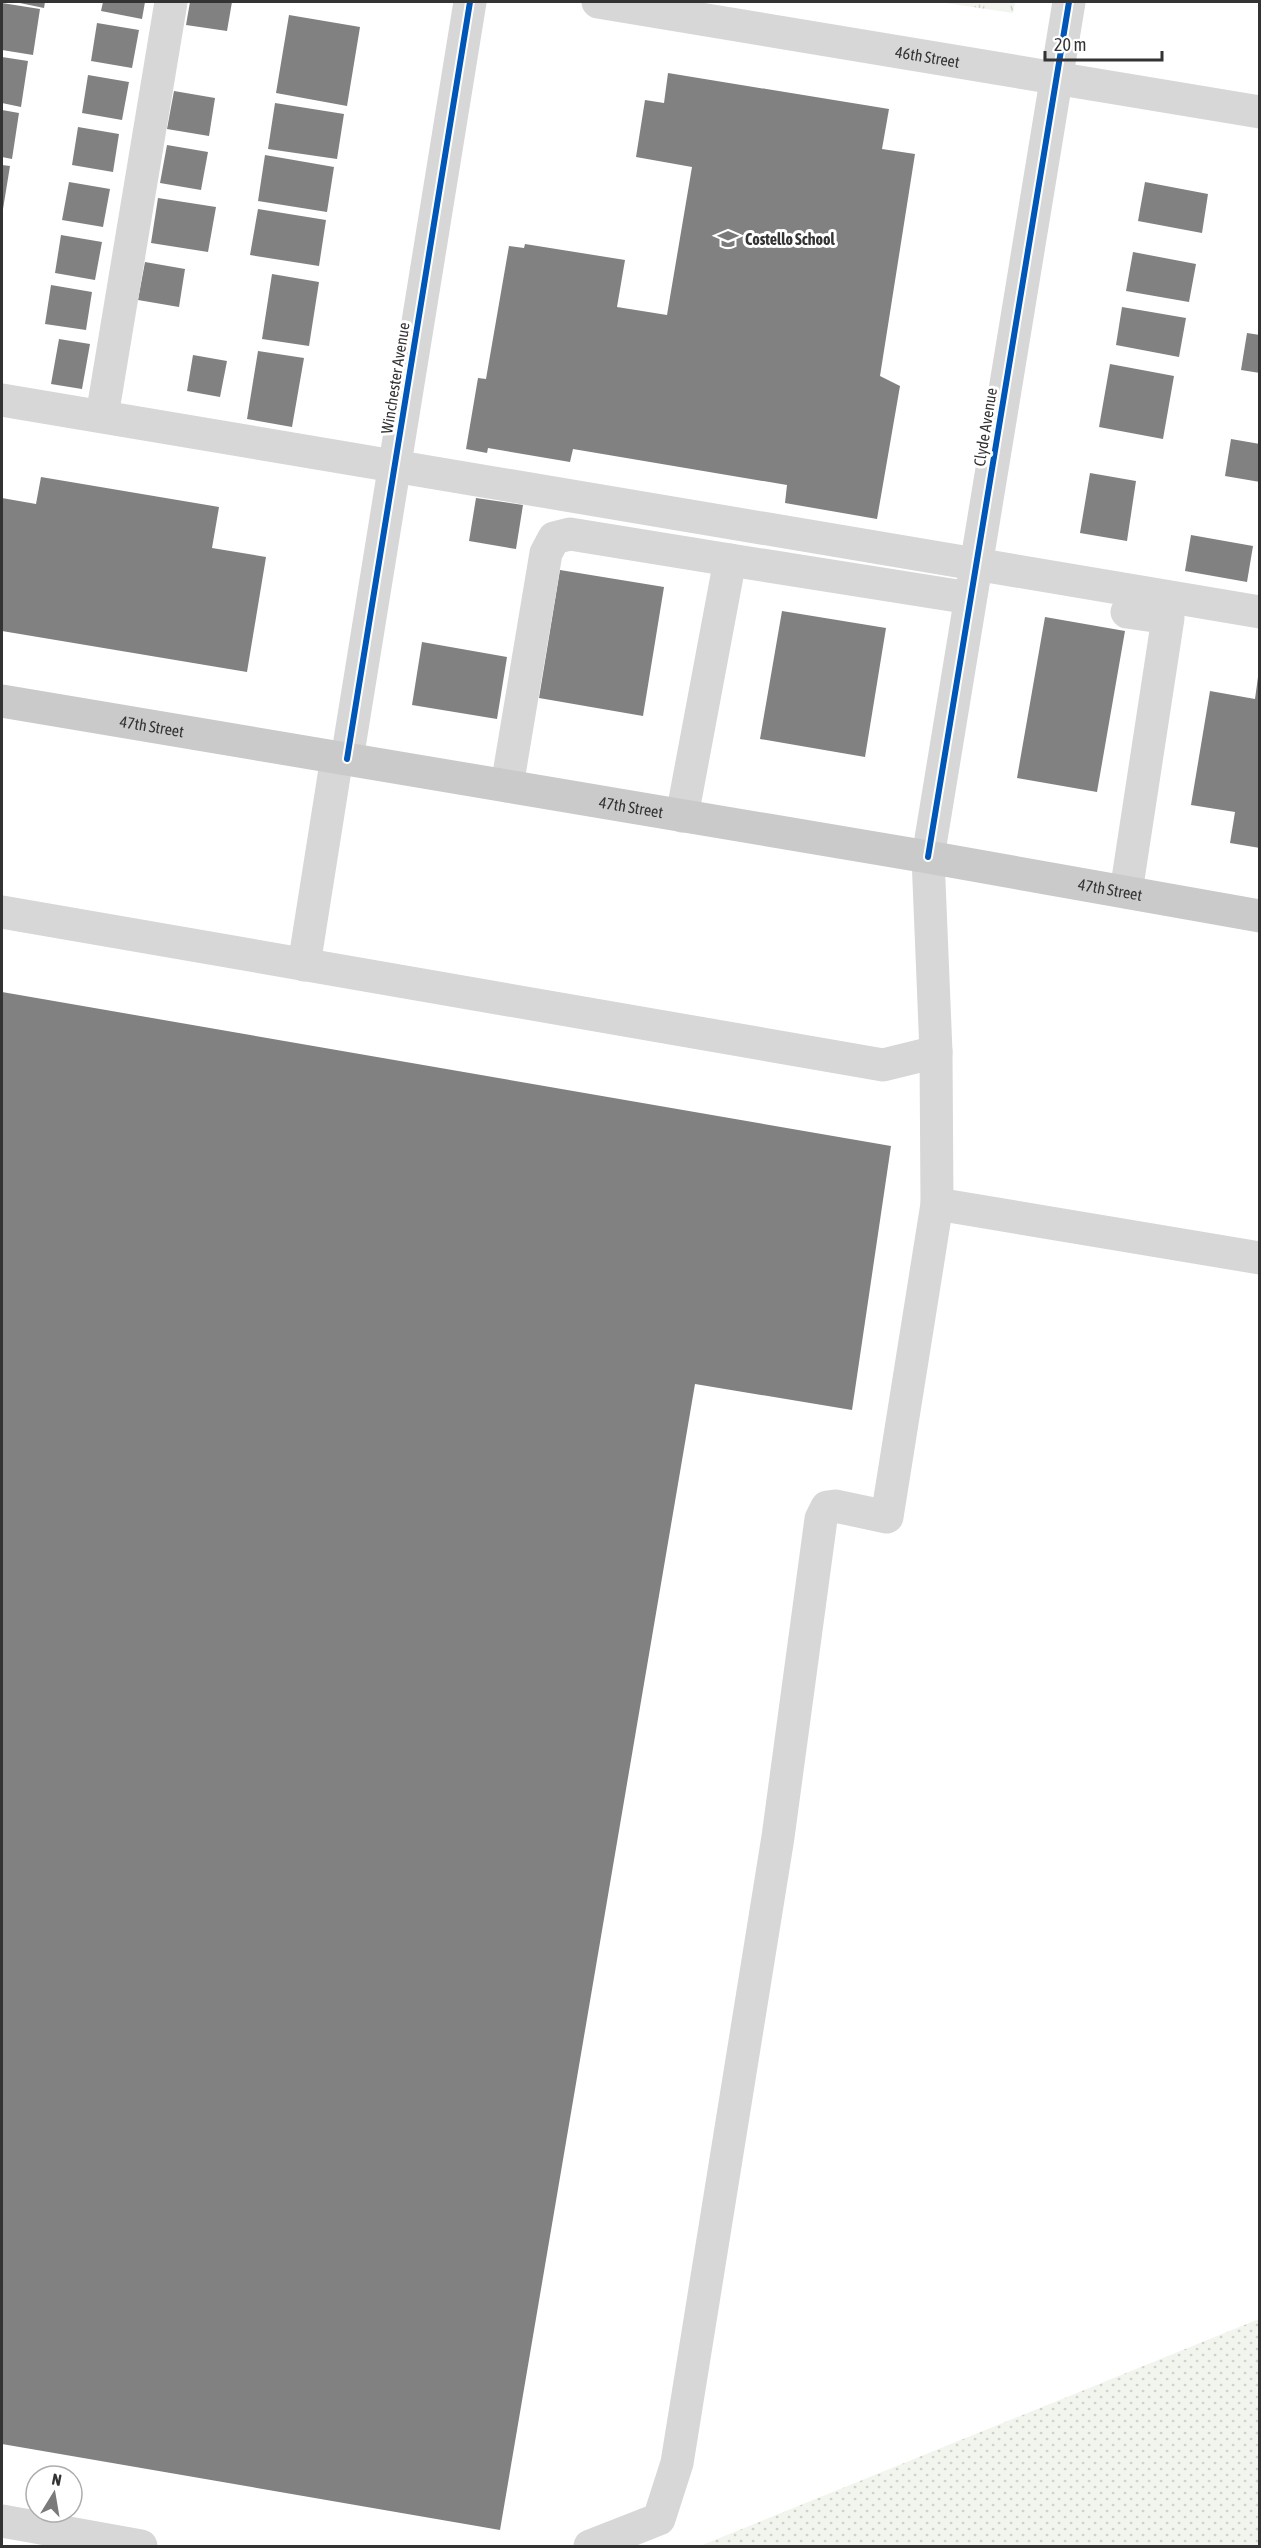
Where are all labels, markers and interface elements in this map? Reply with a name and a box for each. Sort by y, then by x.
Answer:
scale bar [1045,24,1162,62]
text: 20 m [1054,34,1086,55]
street label: 46th Street [894,43,961,71]
school or university icon: Costello School [716,227,740,251]
place label: Costello School [745,230,836,248]
street label: Winchester Avenue [377,321,413,435]
street label: Clyde Avenue [970,387,1001,468]
street label: 47th Street [118,712,186,741]
street label: 47th Street [598,793,665,821]
street label: 47th Street [1077,875,1144,904]
north arrow [24,2464,84,2524]
text: N [51,2470,63,2489]

